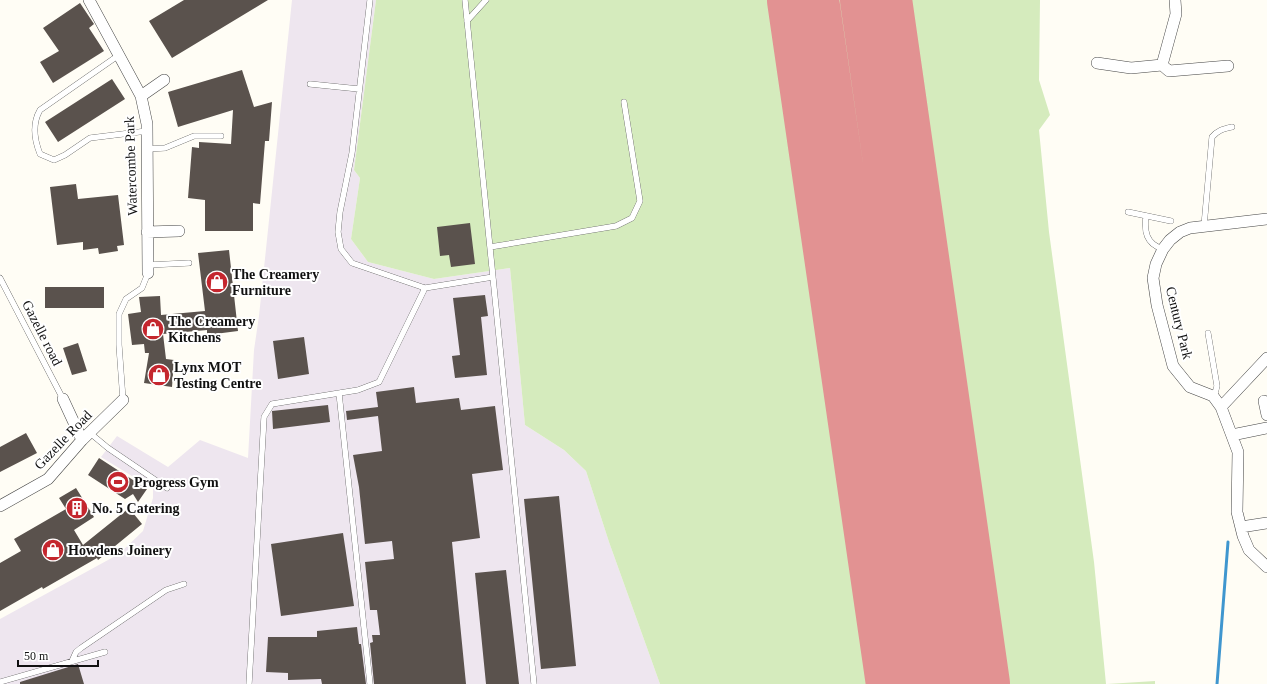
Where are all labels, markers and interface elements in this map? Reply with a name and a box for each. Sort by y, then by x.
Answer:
street label: Watercombe Park [122,116,140,216]
place label: The Creamery Furniture [232,267,319,298]
shop icon: The Creamery Furniture [204,269,230,295]
street label: Century Park [1163,285,1195,361]
street label: Gazelle road [19,298,65,368]
place label: The Creamery Kitchens [168,314,255,345]
shop icon: The Creamery Kitchens [140,316,166,342]
place label: Lynx MOT Testing Centre [174,360,262,391]
shop icon: Lynx MOT Testing Centre [146,362,172,388]
street label: Gazelle Road [31,408,95,472]
sports icon: Progress Gym [105,469,131,495]
place label: Progress Gym [134,475,219,490]
building icon: No. 5 Catering [64,495,90,521]
place label: No. 5 Catering [92,501,180,516]
shop icon: Howdens Joinery [40,537,66,563]
place label: Howdens Joinery [68,543,172,558]
scale bar [18,642,98,668]
text: 50 m [24,649,49,663]

